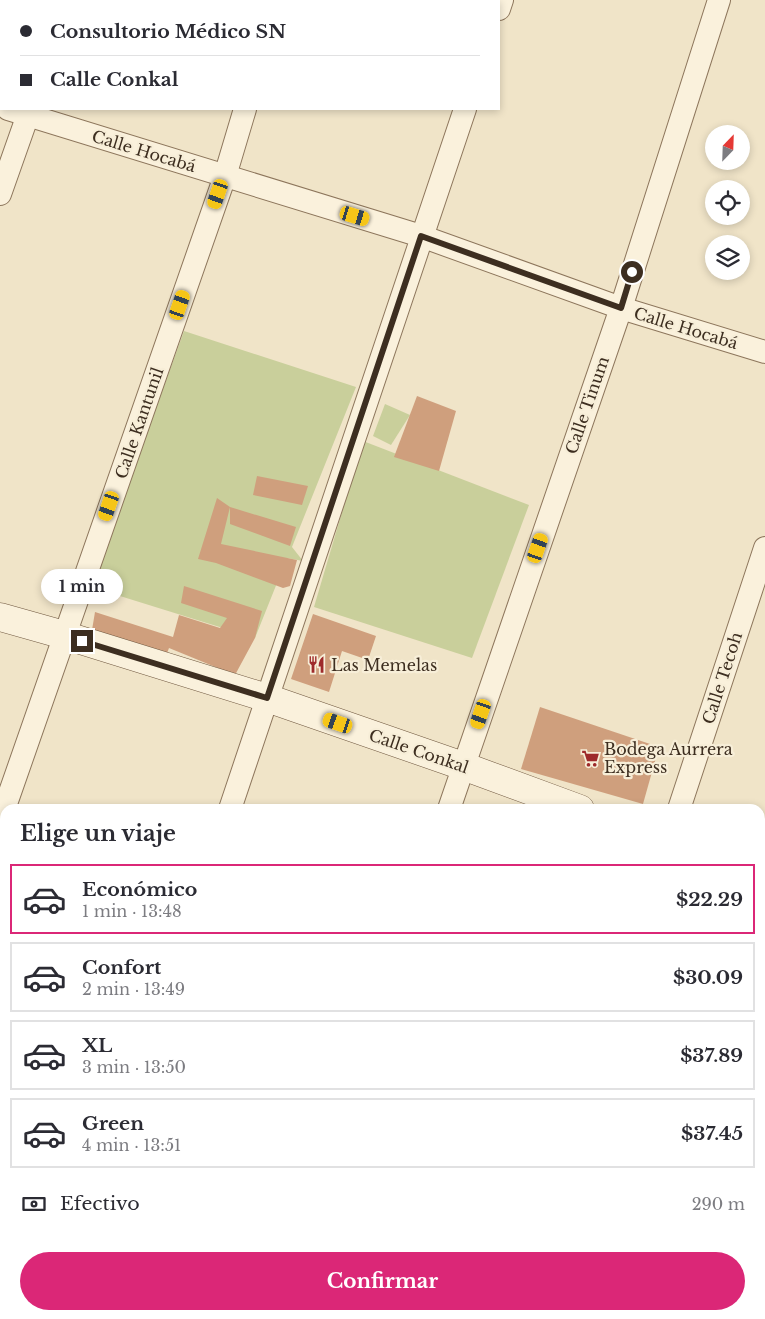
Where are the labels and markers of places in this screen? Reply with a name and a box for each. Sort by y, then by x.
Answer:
restaurant icon: Las Memelas [307,655,327,675]
place label: Las Memelas [331,655,437,675]
place label: Bodega Aurrera Express [604,739,733,777]
supermarket icon: Bodega Aurrera Express [580,748,600,768]

